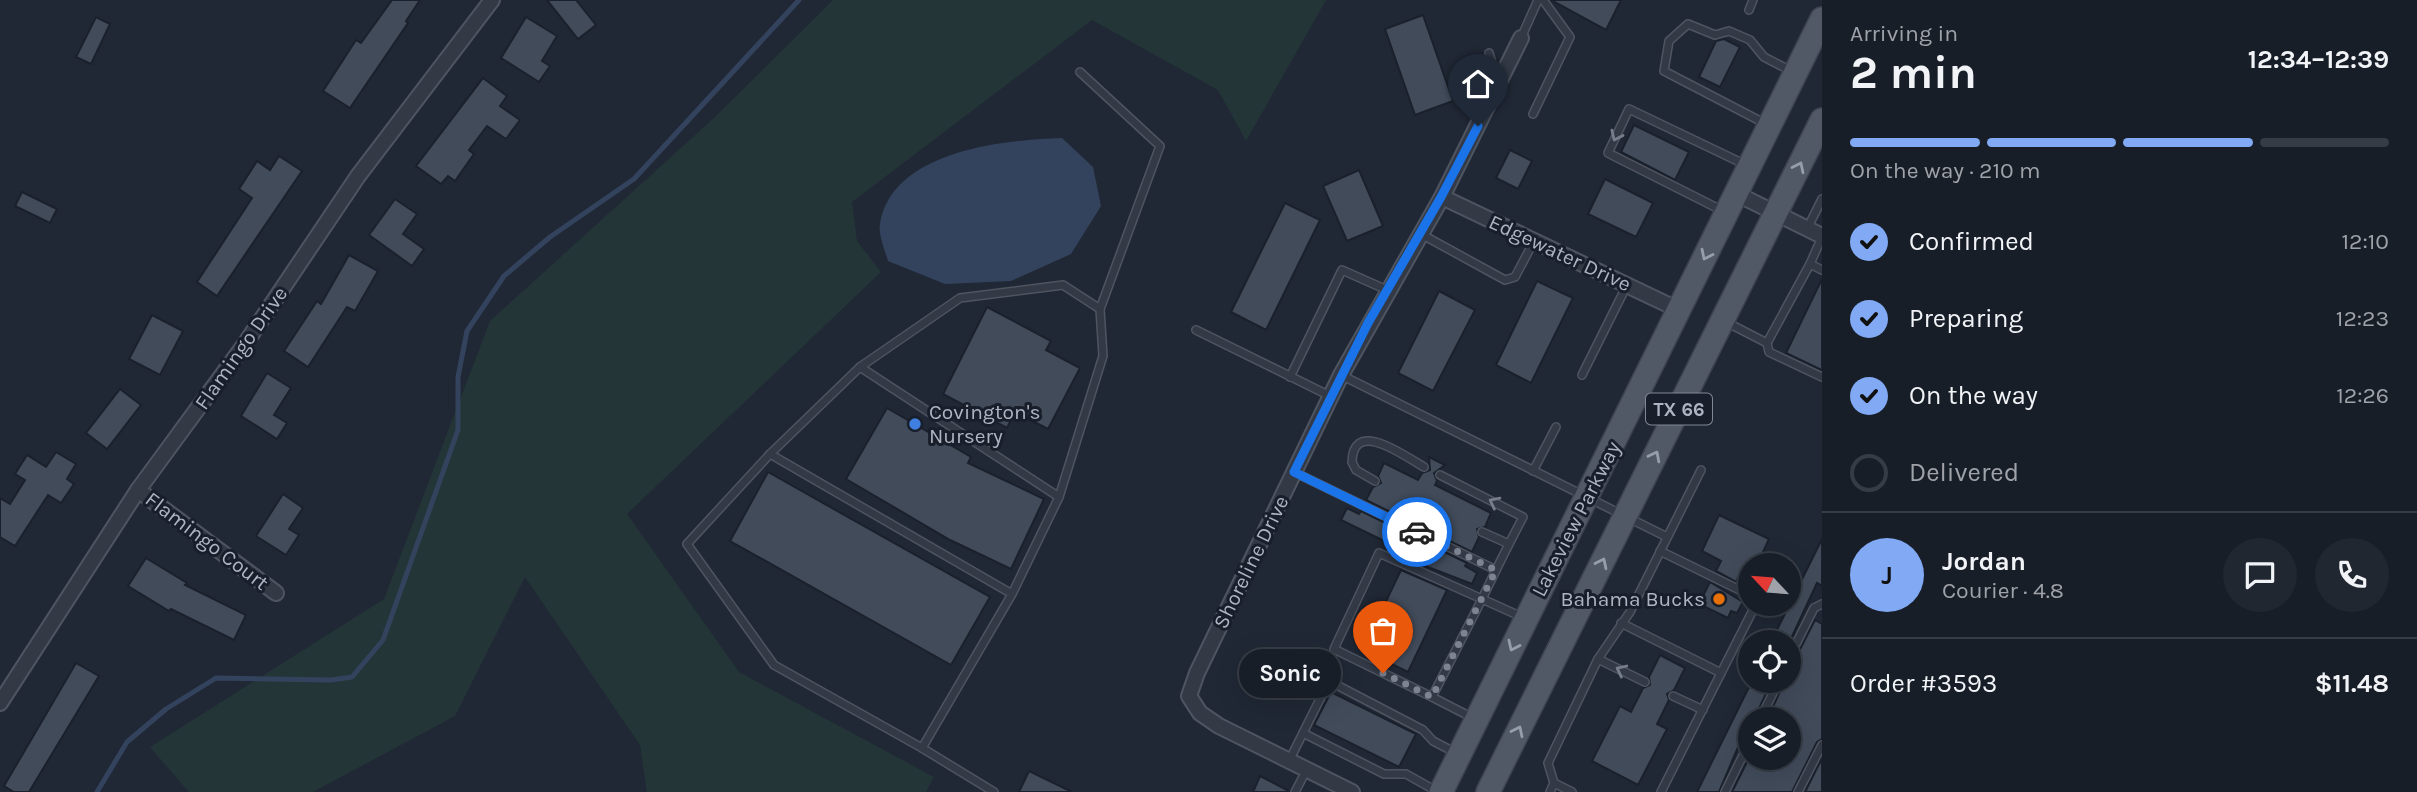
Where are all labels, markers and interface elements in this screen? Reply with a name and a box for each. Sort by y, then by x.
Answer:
text: Arriving in [1850,20,1958,47]
text: 12:34–12:39 [2248,44,2389,75]
text: 2 min [1850,46,1977,100]
pin [1448,54,1508,126]
icon: home [1459,65,1497,103]
one-way arrow [1611,129,1625,141]
text: On the way · 210 m [1850,157,2041,184]
one-way arrow [1791,162,1805,174]
street label: Edgewater Drive [1485,210,1635,296]
icon: check [1850,223,1888,261]
text: Confirmed [1909,226,2034,257]
text: 12:10 [2342,228,2389,255]
one-way arrow [1701,248,1715,260]
street label: Flamingo Drive [190,282,292,414]
icon: check [1850,300,1888,338]
text: Preparing [1909,303,2023,334]
text: 12:23 [2336,305,2389,332]
icon: check [1850,377,1888,415]
text: On the way [1909,380,2038,411]
text: 12:26 [2336,382,2389,409]
road number: TX 66 [1646,394,1712,424]
place label: Covington's Nursery [929,400,1041,448]
marker: Covington's Nursery [907,416,923,432]
street label: Lakeview Parkway [1527,437,1626,601]
one-way arrow [1646,451,1660,463]
text: Delivered [1909,457,2019,488]
street label: Flamingo Court [141,487,273,595]
street label: Shoreline Drive [1208,492,1294,632]
one-way arrow [1489,496,1501,510]
courier [1382,497,1452,567]
icon: car [1398,513,1436,551]
button: chat [2223,538,2297,612]
button: phone [2315,538,2389,612]
text: Jordan [1942,546,2026,577]
north arrow [1738,553,1801,616]
map controls [1738,553,1801,770]
one-way arrow [1593,558,1607,570]
text: J [1881,560,1893,591]
text: Courier · 4.8 [1942,577,2064,604]
place label: Bahama Bucks [1560,587,1705,611]
marker: Bahama Bucks [1711,591,1727,607]
pin [1353,601,1413,673]
icon: bag [1364,612,1402,650]
button: locate [1738,630,1801,693]
one-way arrow [1507,639,1521,652]
callout: Sonic [1240,648,1341,698]
text: Sonic [1259,660,1321,687]
one-way arrow [1616,665,1628,679]
text: Order #3593 [1850,668,1997,699]
text: $11.48 [2315,668,2389,699]
button: layers [1738,707,1801,770]
one-way arrow [1510,726,1524,738]

